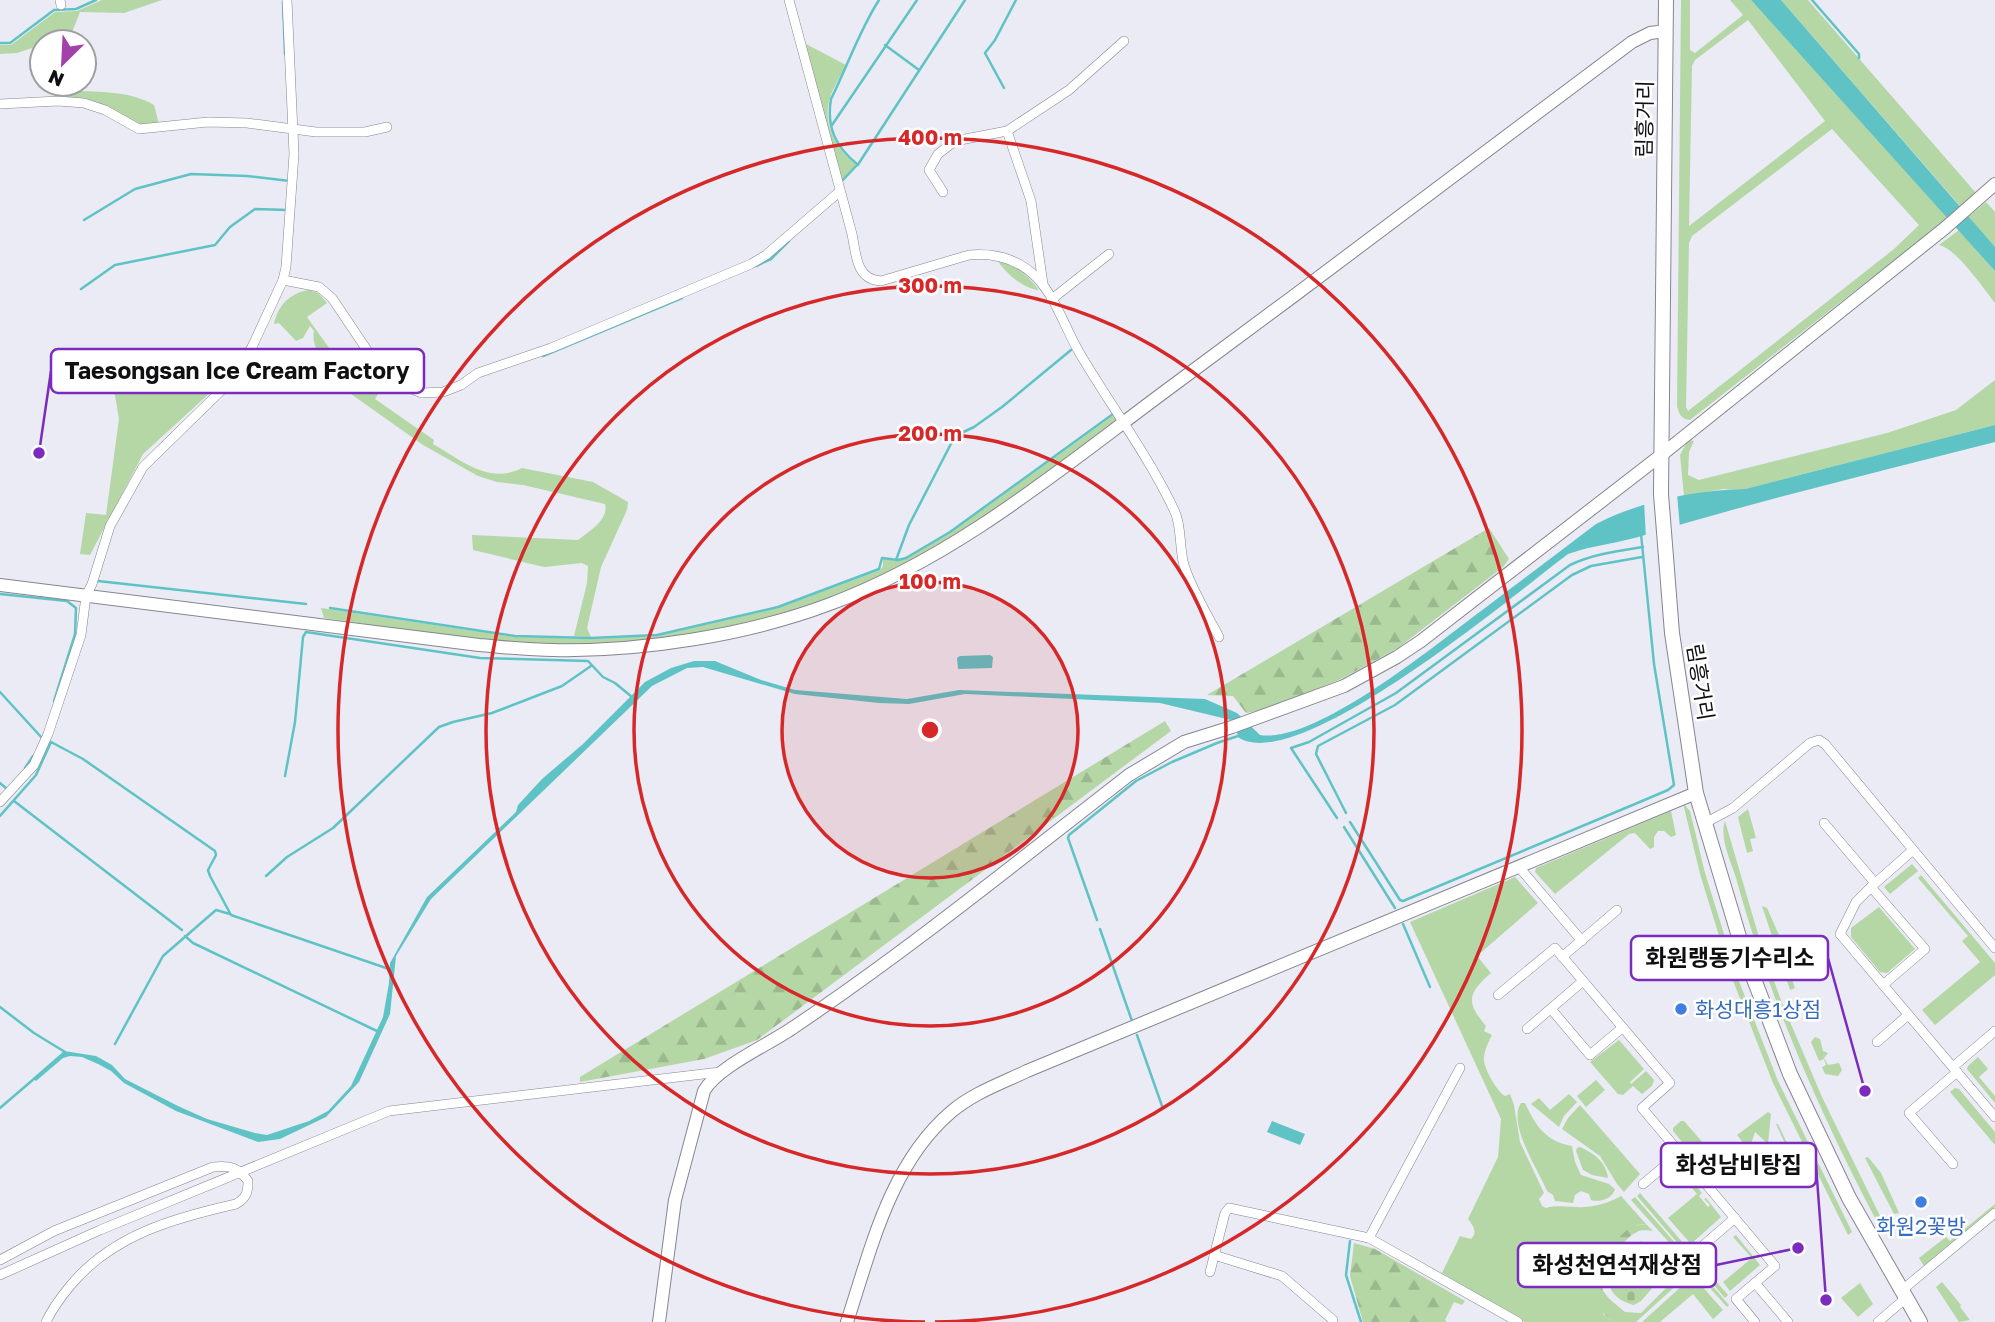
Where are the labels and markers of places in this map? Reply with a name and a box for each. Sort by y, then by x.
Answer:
callout: Taesongsan Ice Cream Factory [51,349,424,393]
centre of rings [918,718,942,742]
callout: 화원랭동기수리소 [1631,936,1828,980]
place label: 화성대흥1상점 [1695,996,1821,1022]
marker: 화성대흥1상점 [1673,1001,1689,1017]
callout: 화성남비탕집 [1661,1143,1816,1187]
marker: 화원2꽃방 [1913,1194,1929,1210]
place label: 화원2꽃방 [1876,1213,1966,1239]
callout: 화성천연석재상점 [1518,1243,1716,1287]

